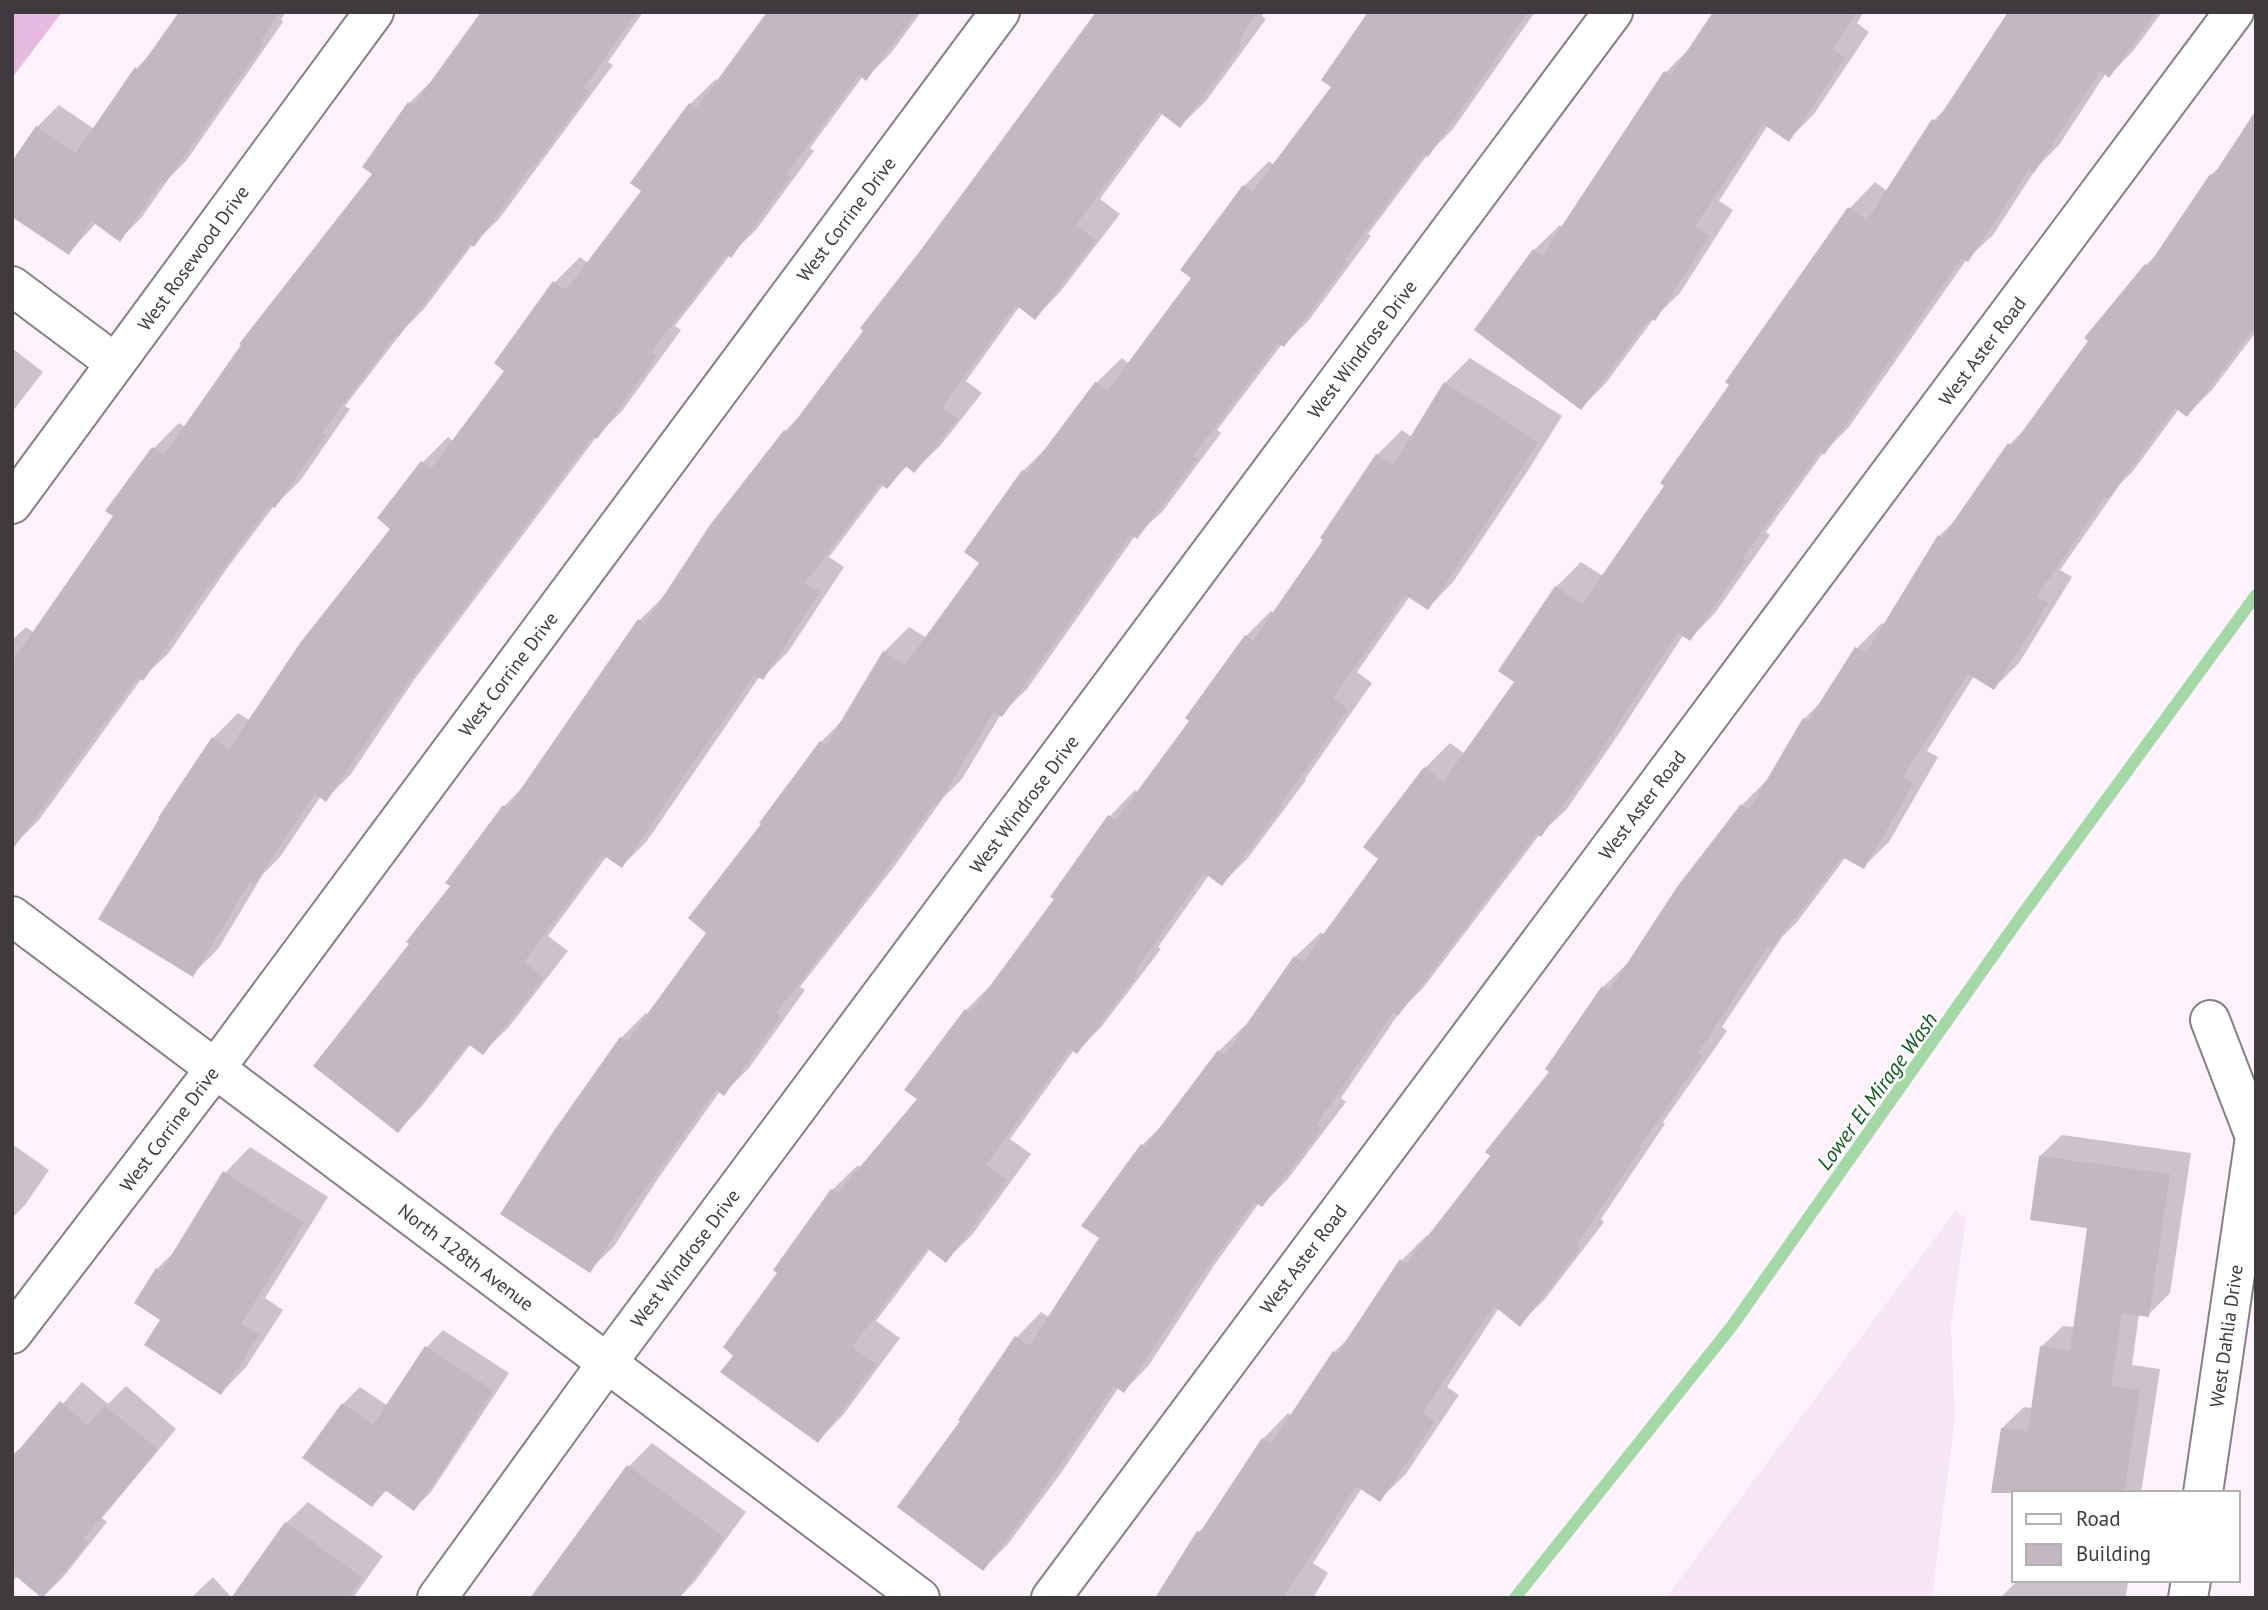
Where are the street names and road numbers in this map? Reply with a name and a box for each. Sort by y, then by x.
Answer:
street label: West Corrine Drive [791,152,901,286]
street label: West Rosewood Drive [132,181,254,335]
street label: West Windrose Drive [1302,275,1422,423]
street label: West Aster Road [1933,292,2031,410]
street label: West Corrine Drive [453,607,563,741]
street label: West Windrose Drive [964,730,1084,878]
street label: West Aster Road [1593,746,1691,864]
street label: West Corrine Drive [114,1062,224,1196]
street label: West Windrose Drive [625,1184,745,1332]
street label: North 128th Avenue [393,1198,539,1316]
street label: West Aster Road [1254,1200,1352,1318]
street label: West Dahlia Drive [2204,1263,2248,1409]

